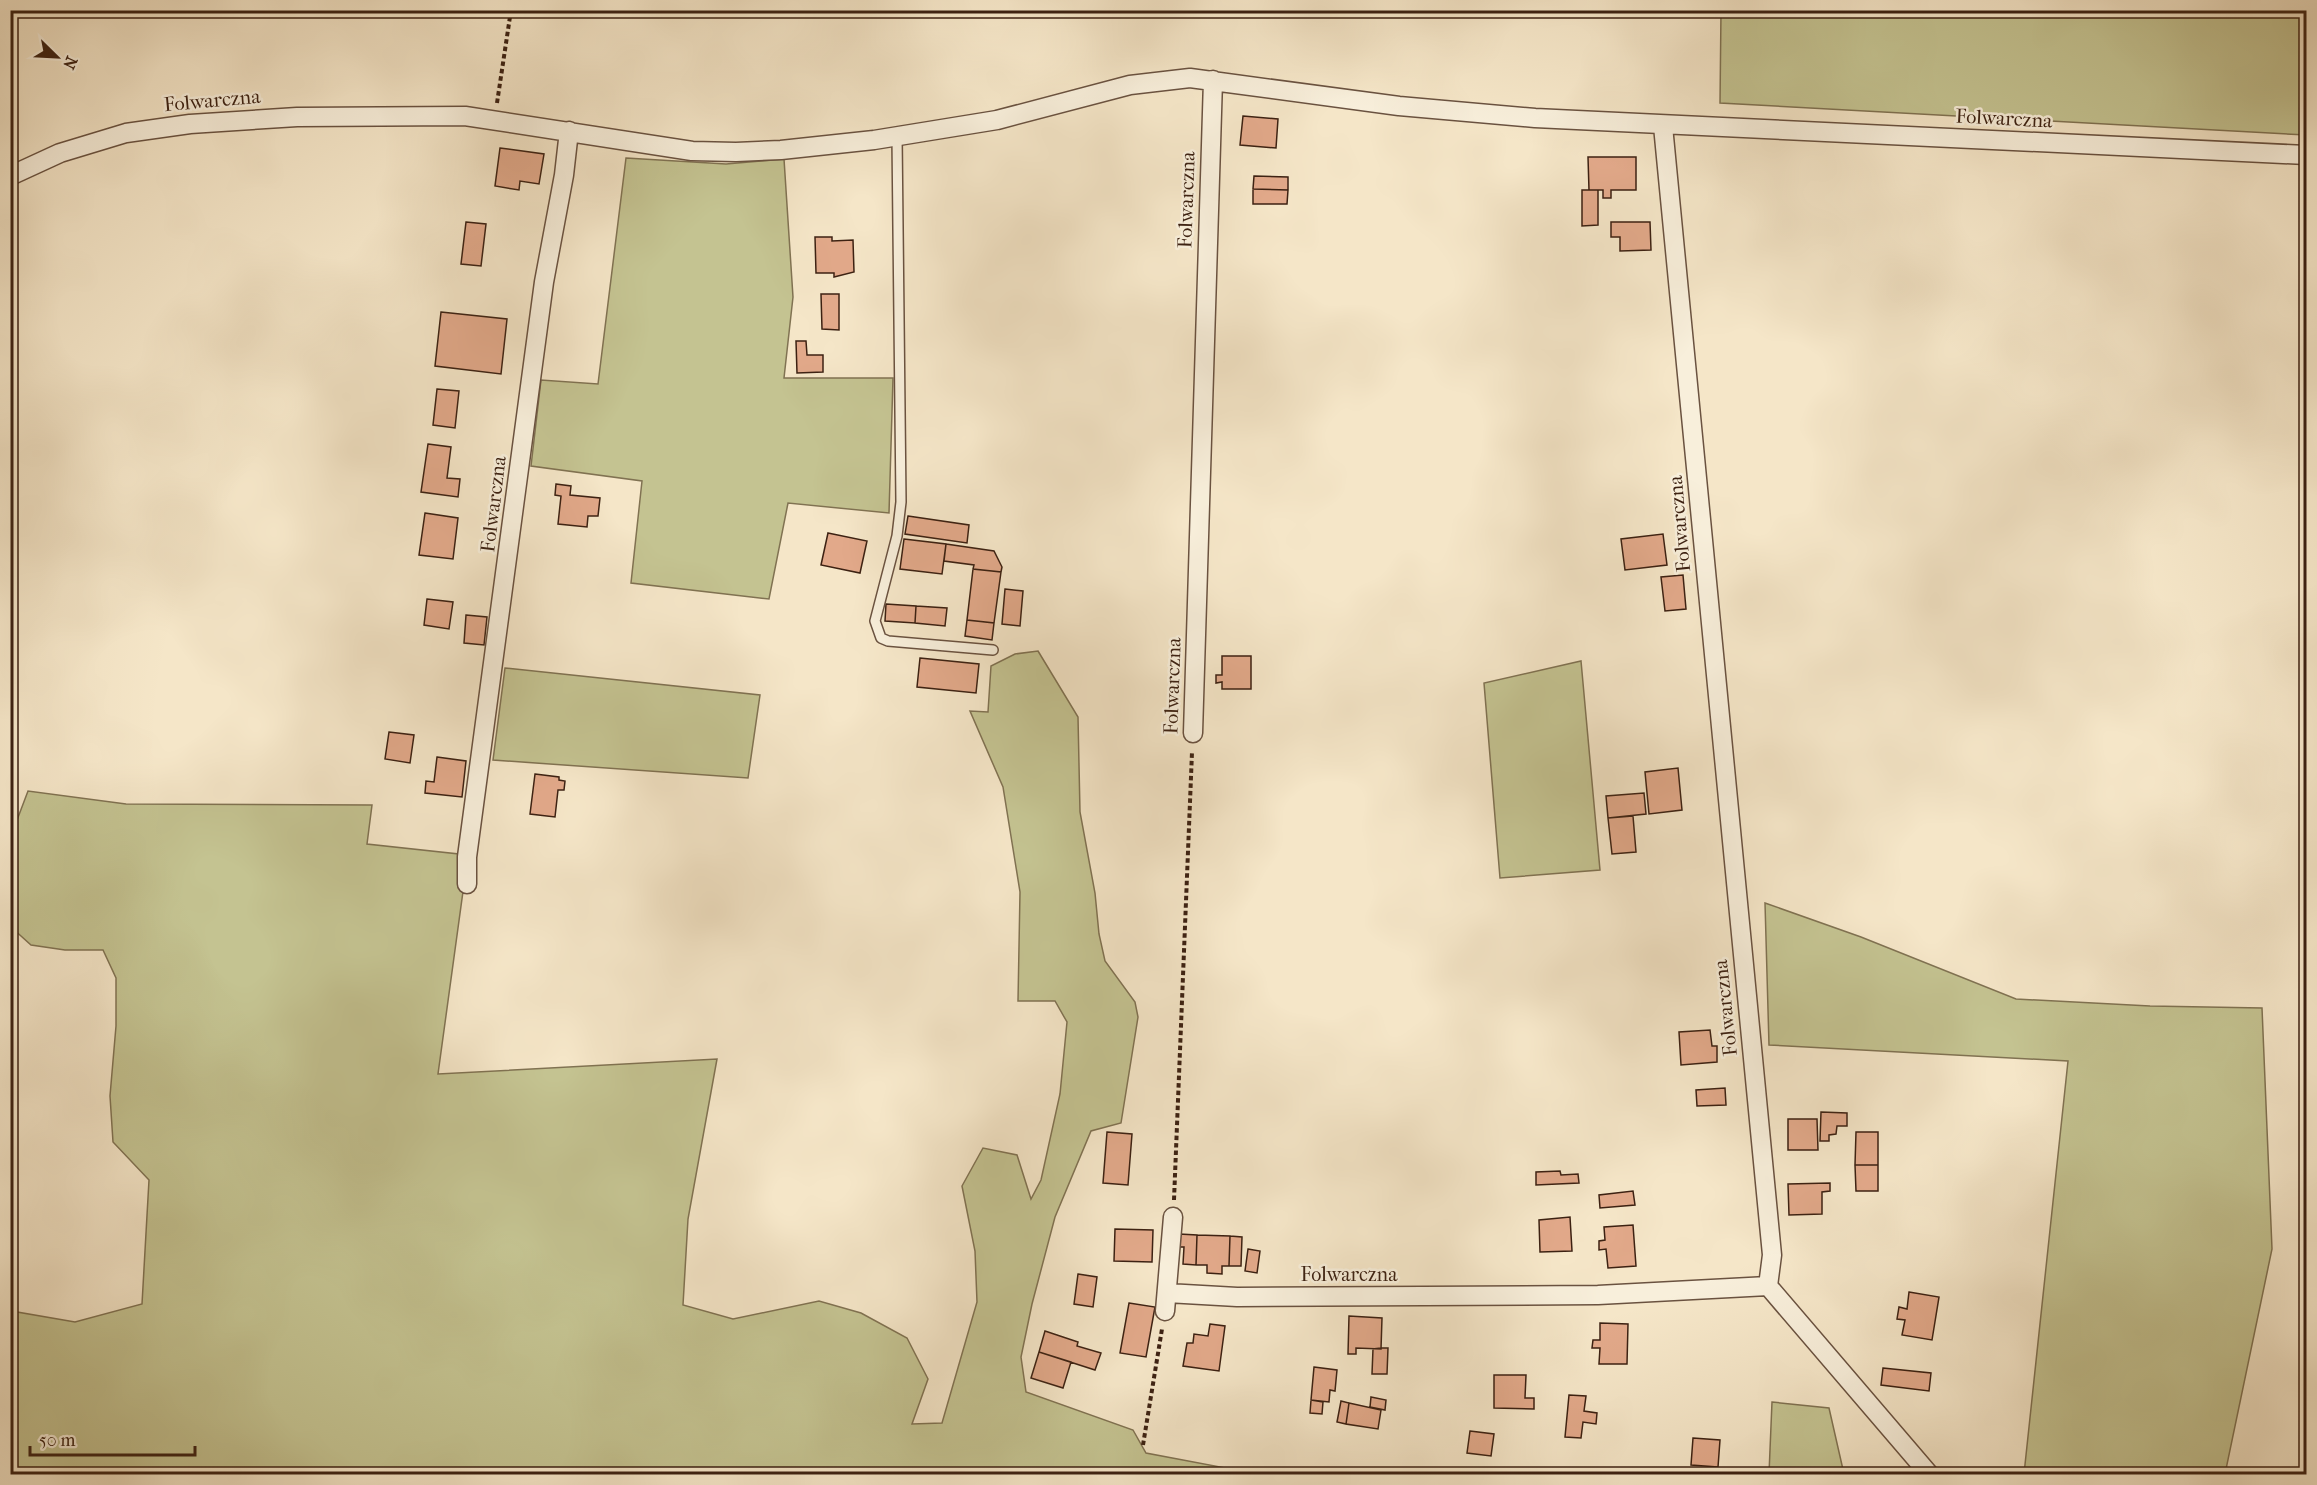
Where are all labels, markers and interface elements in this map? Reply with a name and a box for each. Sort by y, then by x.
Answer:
north arrow [27,27,87,87]
text: N [59,53,81,73]
street label: Folwarczna [163,85,262,116]
street label: Folwarczna [1955,104,2054,133]
street label: Folwarczna [1173,150,1200,249]
street label: Folwarczna [476,454,511,554]
street label: Folwarczna [1664,474,1695,573]
street label: Folwarczna [1159,636,1186,735]
street label: Folwarczna [1709,958,1742,1057]
street label: Folwarczna [1301,1263,1398,1286]
scale bar [30,1419,195,1457]
text: 50 m [39,1430,76,1451]

